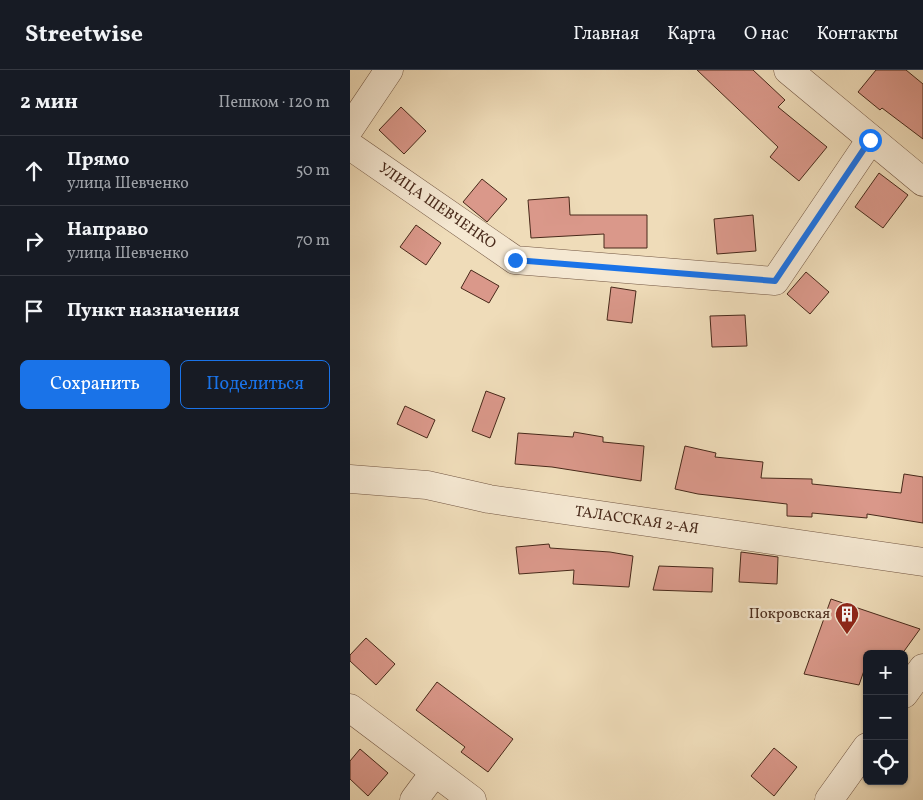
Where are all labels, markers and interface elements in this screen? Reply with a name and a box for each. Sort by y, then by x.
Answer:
text: Streetwise [25,18,143,52]
text: Главная [573,22,639,47]
text: Карта [667,22,716,47]
text: О нас [744,22,789,47]
text: Контакты [817,22,898,47]
text: 2 мин [20,88,78,117]
text: Пешком · 120 m [219,92,330,114]
route start [859,129,882,152]
text: Прямо [67,147,129,173]
icon: ahead [20,157,48,185]
street label: УЛИЦА ШЕВЧЕНКО [374,158,500,254]
text: 50 m [296,160,330,182]
text: улица Шевченко [67,173,189,195]
text: Направо [67,217,149,243]
icon: right [20,227,48,255]
text: 70 m [296,230,330,252]
text: улица Шевченко [67,243,189,265]
route end [504,249,527,272]
icon: arrive [20,297,48,325]
text: Пункт назначения [67,298,240,324]
button: Сохранить [20,360,170,409]
button: Поделиться [180,360,330,409]
street label: ТАЛАССКАЯ 2-АЯ [573,501,700,540]
building icon: Покровская [834,601,860,635]
place label: Покровская [749,604,830,625]
map controls [863,650,908,785]
button: + [863,650,908,695]
button: − [863,695,908,740]
button: locate [863,740,908,785]

